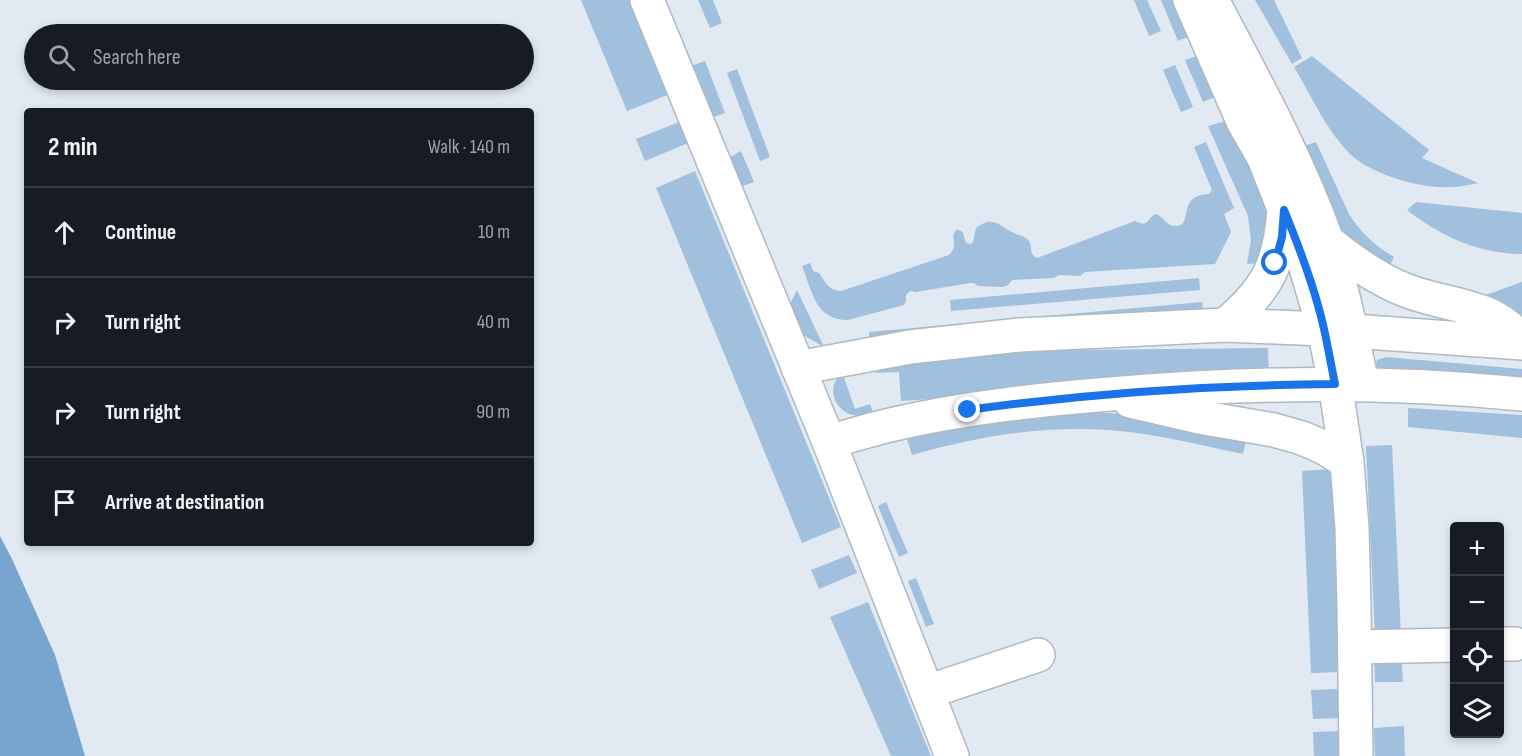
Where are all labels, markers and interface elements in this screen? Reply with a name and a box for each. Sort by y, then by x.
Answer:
search box [24,24,534,90]
icon: search [45,41,78,74]
text: Search here [93,44,180,71]
text: 2 min [48,132,98,163]
text: Walk · 140 m [428,135,510,159]
icon: ahead [48,216,81,249]
text: Continue [105,219,176,246]
text: 10 m [478,220,510,244]
route start [1261,249,1287,275]
icon: right [48,306,81,339]
text: Turn right [105,309,181,336]
text: 40 m [477,310,510,334]
icon: right [48,396,81,429]
route end [954,396,980,422]
text: Turn right [105,399,181,426]
text: 90 m [476,400,510,424]
icon: arrive [48,486,81,519]
text: Arrive at destination [105,489,264,516]
map controls [1450,522,1504,738]
button: + [1450,522,1504,576]
button: − [1450,576,1504,630]
button: locate [1450,630,1504,684]
button: layers [1450,684,1504,738]

